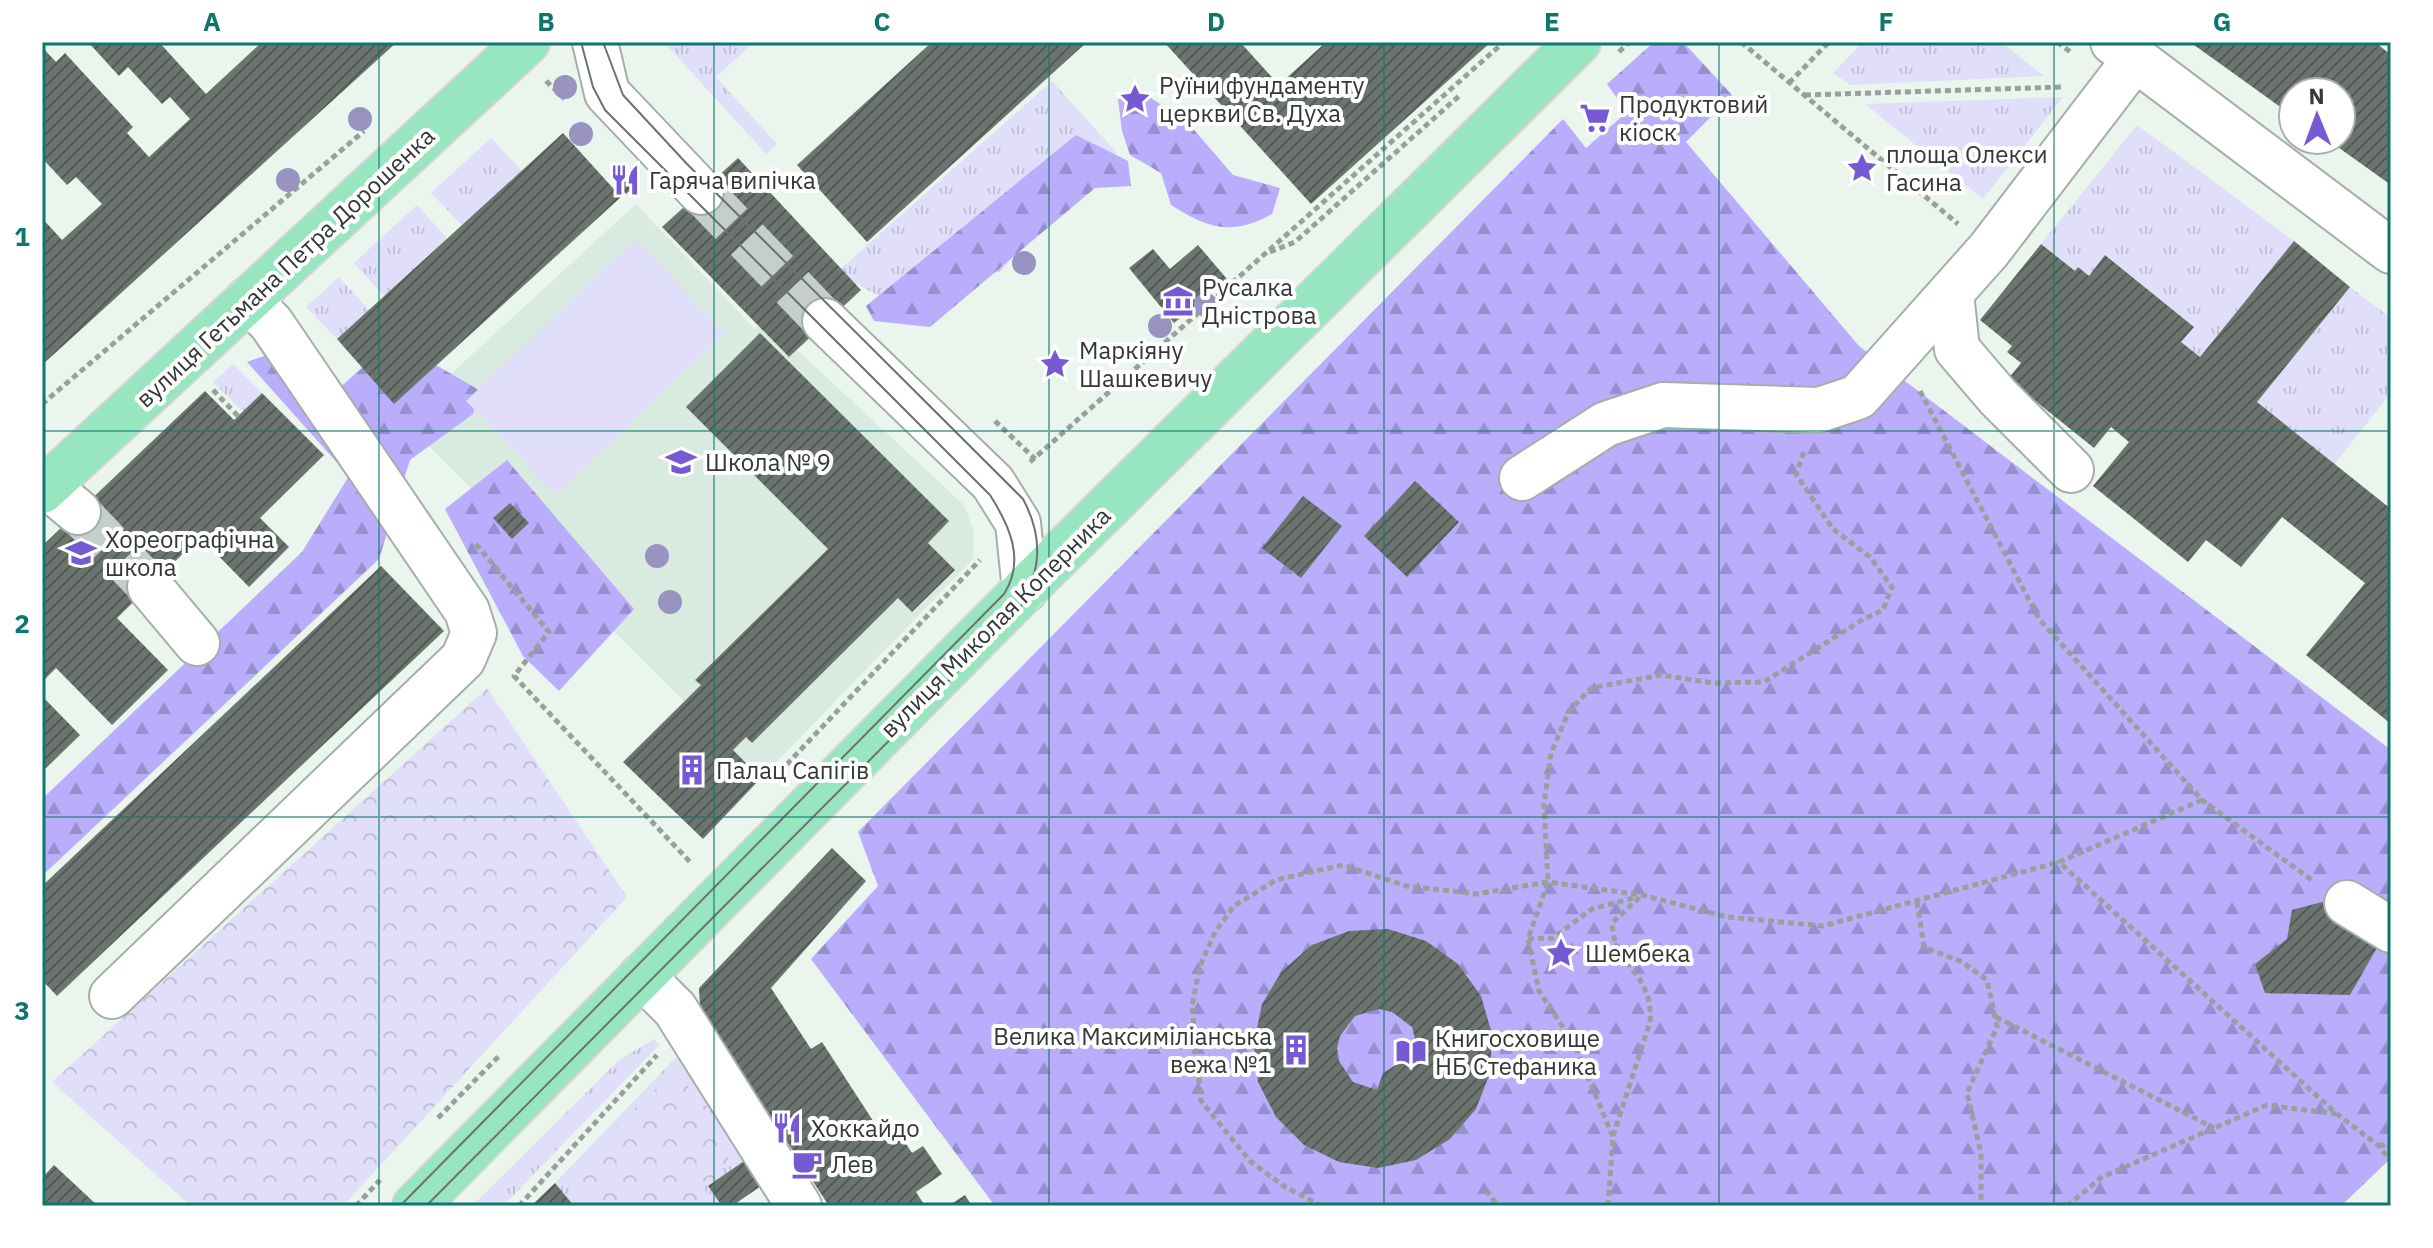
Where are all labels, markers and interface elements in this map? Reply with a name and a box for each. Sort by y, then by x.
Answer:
text: A [203,4,221,38]
text: B [537,4,555,38]
text: C [874,4,891,38]
text: D [1207,4,1225,38]
text: E [1544,4,1560,38]
text: F [1878,4,1894,38]
text: G [2213,4,2231,38]
place label: Руїни фундаменту церкви Св. Духа [1159,69,1364,129]
north arrow [2277,76,2357,156]
text: N [2308,81,2325,110]
place icon: Руїни фундаменту церкви Св. Духа [1118,82,1152,116]
place label: Продуктовий кіоск [1619,88,1768,148]
supermarket icon: Продуктовий кіоск [1578,101,1612,135]
street label: вулиця Гетьмана Петра Дорошенка [129,120,441,414]
place label: площа Олекси Гасина [1886,138,2048,198]
place icon: площа Олекси Гасина [1845,151,1879,185]
restaurant icon: Гаряча випічка [608,163,642,197]
place label: Гаряча випічка [649,164,816,196]
text: 1 [14,219,30,253]
place label: Русалка Дністрова [1202,271,1317,331]
museum icon: Русалка Дністрова [1161,284,1195,318]
place label: Маркіяну Шашкевичу [1079,334,1212,394]
place icon: Маркіяну Шашкевичу [1038,347,1072,381]
school or university icon: Школа № 9 [664,445,698,479]
place label: Школа № 9 [705,446,831,478]
street label: вулиця Миколая Коперника [873,500,1117,744]
place label: Хореографічна школа [105,523,275,583]
school or university icon: Хореографічна школа [64,536,98,570]
text: 2 [14,606,30,640]
building icon: Палац Сапігів [675,753,709,787]
place label: Палац Сапігів [716,754,869,786]
place icon: Шембека [1544,936,1578,970]
place label: Шембека [1585,937,1690,969]
text: 3 [14,993,30,1027]
place label: Велика Максиміліанська вежа №1 [993,1020,1272,1080]
place label: Книгосховище НБ Стефаника [1435,1022,1600,1082]
building icon: Велика Максиміліанська вежа №1 [1279,1033,1313,1067]
library icon: Книгосховище НБ Стефаника [1394,1035,1428,1069]
restaurant icon: Хоккайдо [770,1111,804,1145]
place label: Хоккайдо [811,1112,920,1144]
cafe icon: Лев [790,1147,824,1181]
place label: Лев [831,1148,874,1180]

